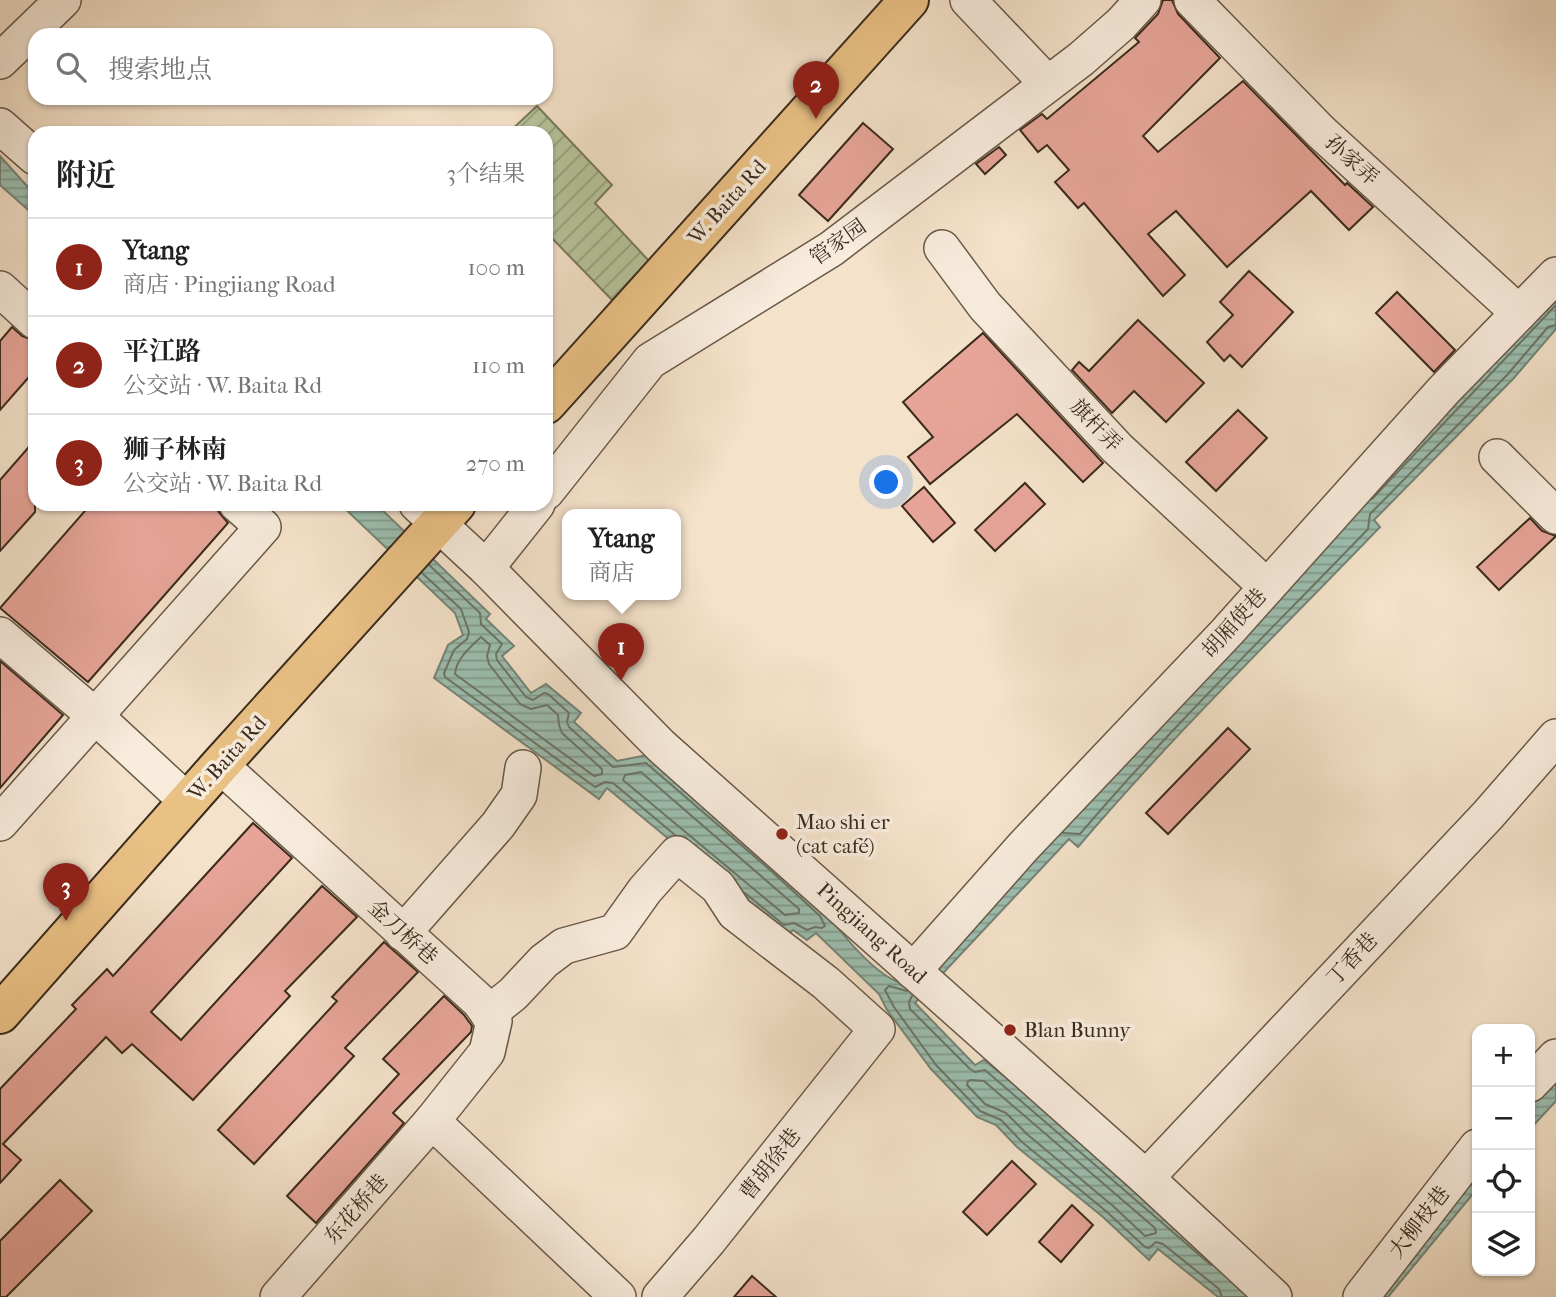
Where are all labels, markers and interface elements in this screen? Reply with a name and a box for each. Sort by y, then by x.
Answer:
search box [28,28,553,105]
icon: search [52,48,90,86]
text: 搜索地点 [108,54,212,85]
pin: 2 [793,61,839,119]
street label: 孙家弄 [1321,130,1383,190]
street label: W. Baita Rd [682,154,772,250]
text: 附近 [56,158,116,193]
text: 3个结果 [447,160,525,187]
street label: 管家园 [805,214,871,270]
text: Ytang [123,235,189,266]
text: 1 [75,254,83,281]
text: 100 m [467,254,525,281]
text: 商店 · Pingjiang Road [123,271,336,298]
text: 平江路 [123,336,201,367]
text: 2 [73,352,85,379]
text: 110 m [472,352,525,379]
text: 公交站 · W. Baita Rd [123,372,322,399]
street label: 旗杆弄 [1065,394,1127,456]
text: 狮子林南 [123,434,227,465]
text: 3 [74,450,84,477]
text: 270 m [465,450,525,477]
your location [869,465,903,499]
text: 公交站 · W. Baita Rd [123,470,322,497]
popup [562,509,681,600]
text: Ytang [589,523,654,554]
text: 商店 [589,559,635,586]
street label: 胡厢使巷 [1197,584,1271,662]
pin: 1 [598,623,644,681]
street label: W. Baita Rd [182,710,272,806]
place label: Mao shi er (cat café) [796,810,890,858]
marker: Mao shi er (cat café) [774,826,790,842]
pin: 3 [43,863,89,921]
street label: Pingjiang Road [812,878,932,989]
street label: 金刀桥巷 [364,895,442,969]
street label: 丁香巷 [1322,928,1382,990]
place label: Blan Bunny [1024,1018,1131,1042]
marker: Blan Bunny [1002,1022,1018,1038]
map controls [1472,1024,1535,1276]
button: + [1472,1024,1535,1087]
button: − [1472,1087,1535,1150]
street label: 曹胡徐巷 [735,1124,805,1204]
button: locate [1472,1150,1535,1213]
street label: 东花桥巷 [319,1169,393,1249]
street label: 大柳枝巷 [1384,1182,1454,1262]
button: layers [1472,1213,1535,1276]

